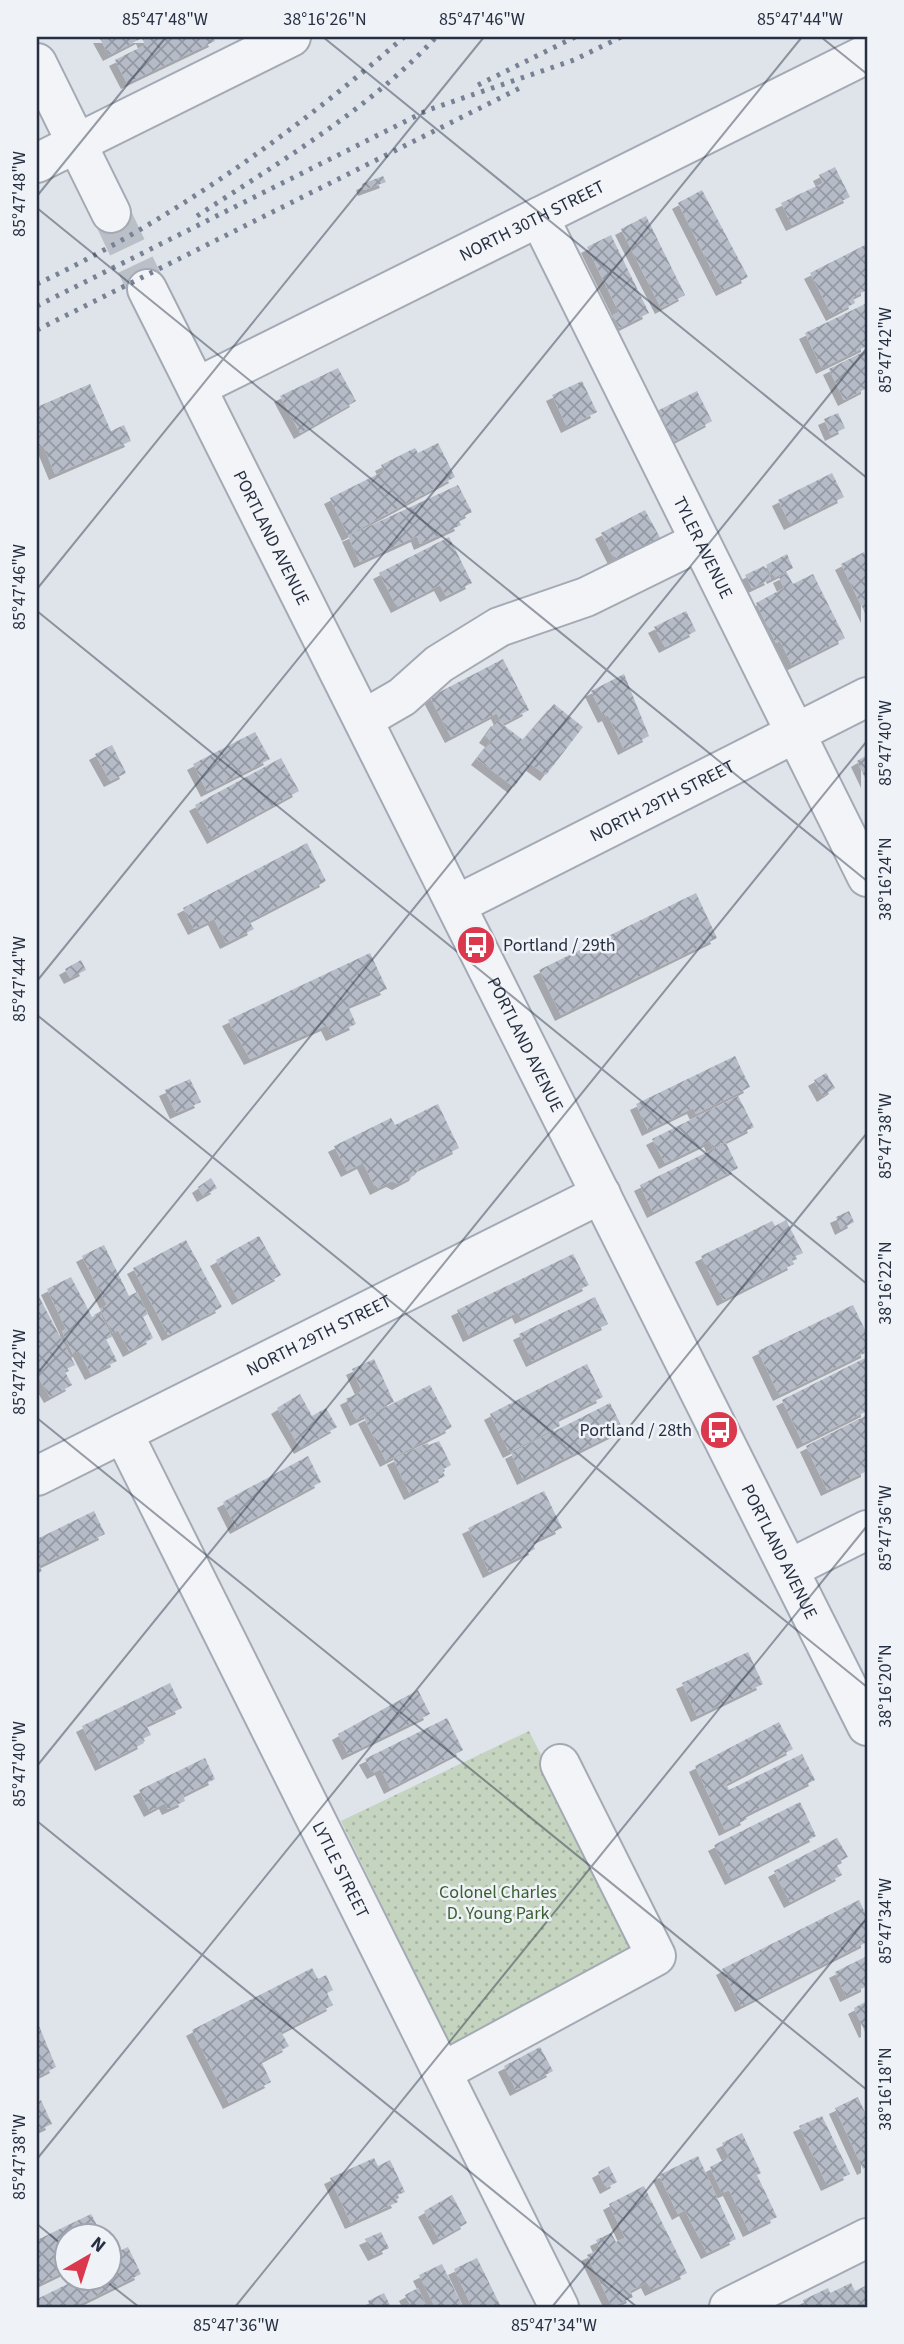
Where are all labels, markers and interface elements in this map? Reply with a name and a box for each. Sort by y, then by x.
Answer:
text: 85°47'48"W [122,7,208,32]
text: 38°16'26"N [283,7,367,32]
text: 85°47'46"W [439,7,525,32]
text: 85°47'44"W [757,7,843,32]
text: 85°47'48"W [7,151,32,237]
street label: NORTH 30TH STREET [455,174,609,267]
text: 85°47'42"W [873,307,898,393]
street label: PORTLAND AVENUE [227,466,316,609]
street label: TYLER AVENUE [667,492,739,603]
text: 85°47'46"W [7,544,32,630]
text: 85°47'40"W [873,700,898,786]
street label: NORTH 29TH STREET [585,753,739,848]
text: 38°16'24"N [873,837,898,921]
bus stop icon: Portland / 29th [455,924,497,966]
place label: Portland / 29th [503,933,616,958]
text: 85°47'44"W [7,936,32,1022]
street label: PORTLAND AVENUE [481,973,570,1116]
text: 85°47'38"W [873,1093,898,1179]
text: 38°16'22"N [873,1241,898,1325]
street label: NORTH 29TH STREET [242,1288,396,1382]
text: 85°47'42"W [7,1329,32,1415]
bus stop icon: Portland / 28th [698,1409,740,1451]
place label: Portland / 28th [579,1418,692,1443]
street label: PORTLAND AVENUE [735,1480,824,1623]
text: 85°47'36"W [873,1485,898,1571]
text: 38°16'20"N [873,1644,898,1728]
text: 85°47'40"W [7,1721,32,1807]
street label: LYTLE STREET [306,1817,376,1923]
text: 85°47'34"W [873,1878,898,1964]
park label: Colonel Charles D. Young Park [439,1880,557,1926]
text: 38°16'18"N [873,2047,898,2131]
text: 85°47'38"W [7,2114,32,2200]
north arrow [52,2222,122,2292]
text: N [84,2230,111,2259]
text: 85°47'36"W [193,2313,279,2338]
text: 85°47'34"W [511,2313,597,2338]

